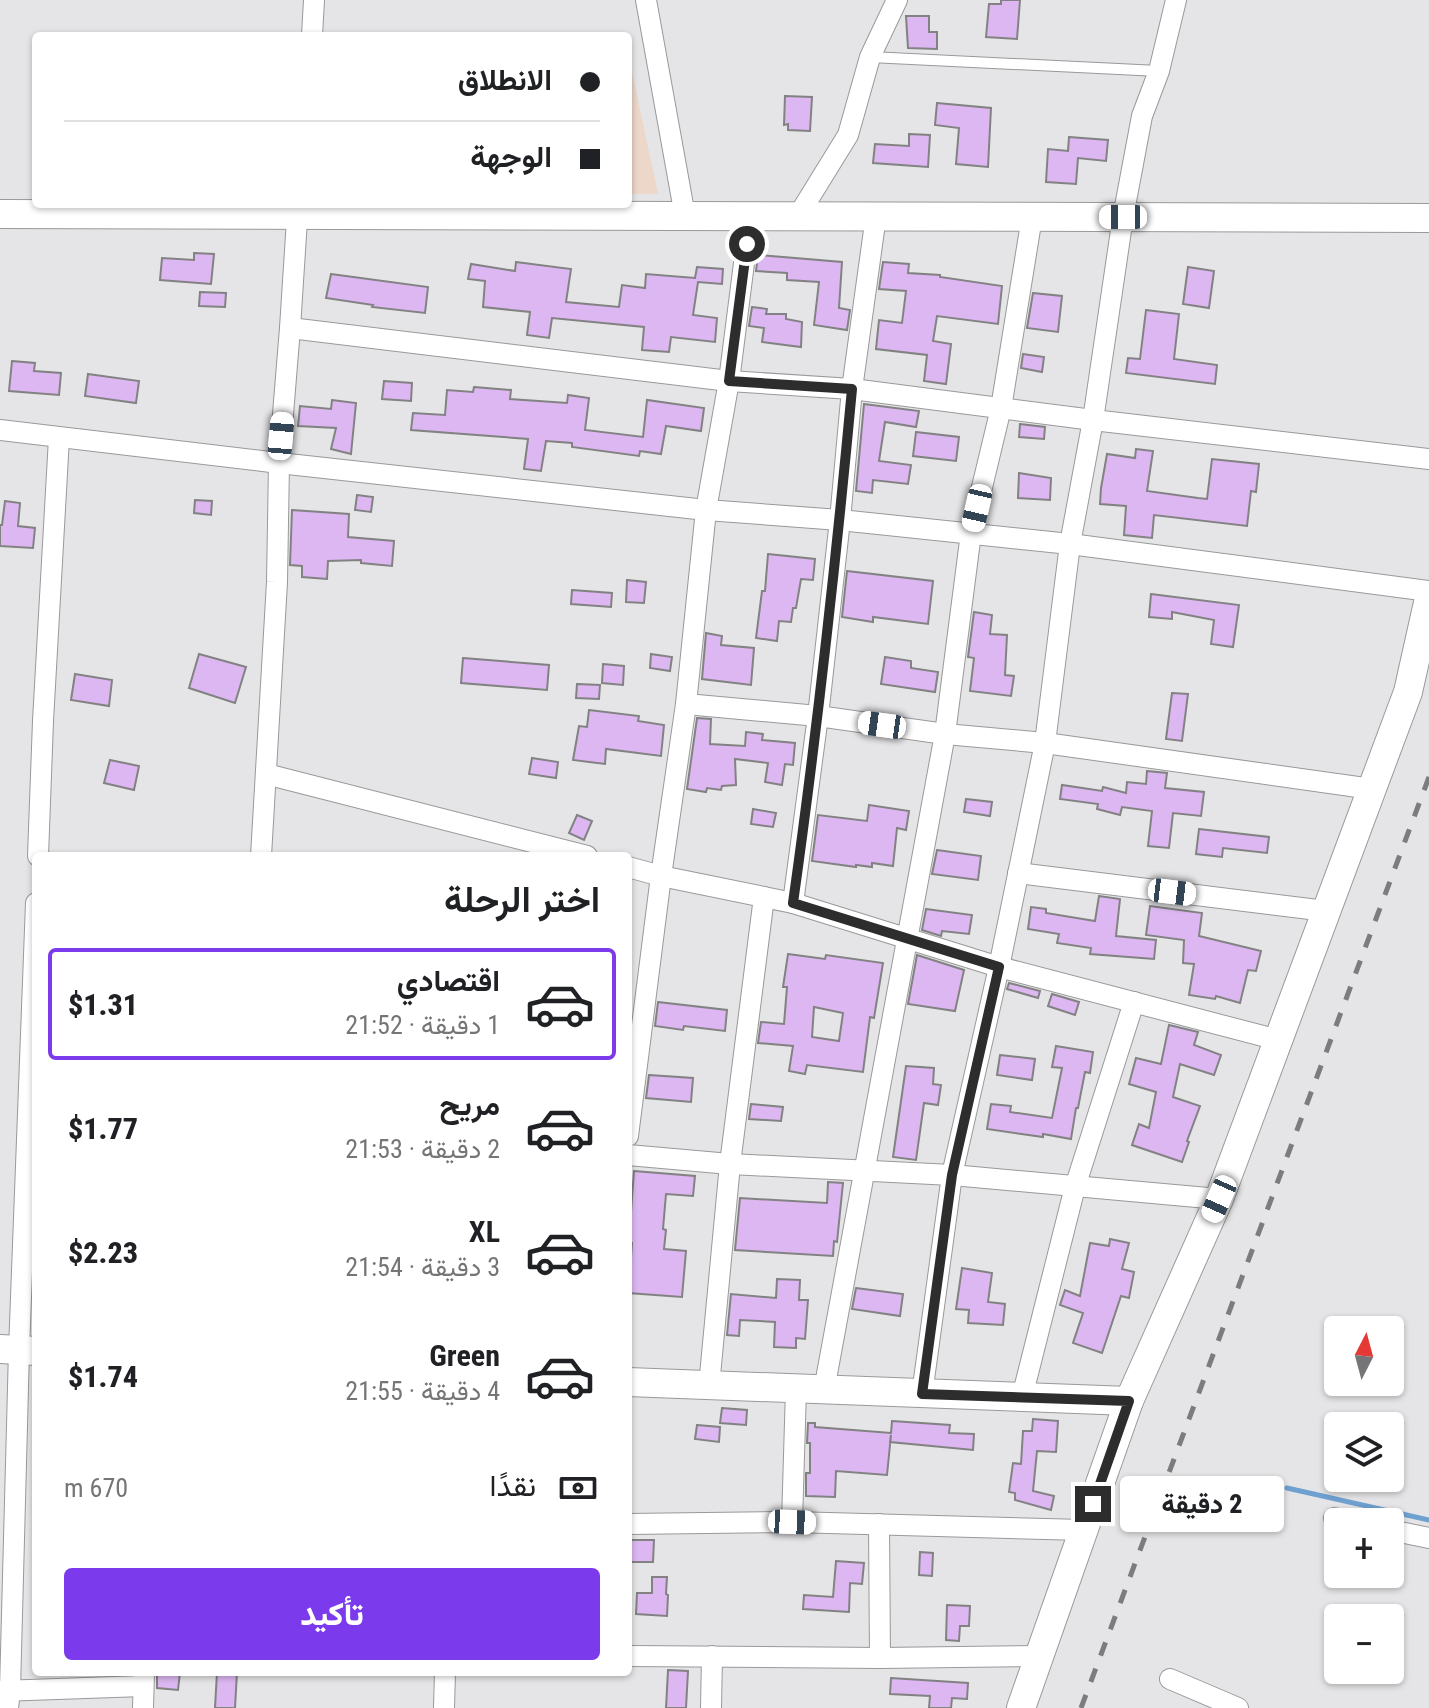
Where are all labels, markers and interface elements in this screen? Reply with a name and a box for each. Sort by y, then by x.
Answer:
text: الانطلاق [458,62,552,97]
text: الوجهة [470,139,552,174]
car [1099,205,1147,229]
route start [729,226,765,262]
car [267,411,295,461]
car [960,482,994,534]
car [857,710,907,740]
car [1147,877,1197,907]
text: اختر الرحلة [444,879,600,921]
text: اقتصادي [397,963,500,998]
icon: car [524,968,596,1040]
text: $1.31 [68,987,138,1022]
text: 1 دقيقة · 21:52 [345,1010,500,1040]
text: مريح [440,1087,500,1122]
icon: car [524,1092,596,1164]
text: $1.77 [68,1111,138,1146]
text: 2 دقيقة · 21:53 [345,1134,500,1164]
car [1198,1172,1240,1226]
text: XL [469,1214,500,1249]
icon: car [524,1216,596,1288]
text: $2.23 [68,1235,138,1270]
text: 3 دقيقة · 21:54 [345,1252,500,1282]
north arrow [1324,1316,1404,1396]
map controls [1324,1316,1404,1684]
text: Green [429,1338,500,1373]
icon: car [524,1340,596,1412]
text: $1.74 [68,1359,138,1394]
text: 4 دقيقة · 21:55 [345,1376,500,1406]
button: layers [1324,1412,1404,1492]
icon: cash [556,1466,600,1510]
text: نقدًا [490,1468,536,1503]
text: 670 m [64,1473,128,1503]
callout: 2 دقيقة [1121,1476,1285,1532]
route end [1075,1486,1111,1522]
text: 2 دقيقة [1162,1489,1242,1519]
button: + [1324,1508,1404,1588]
car [768,1509,816,1535]
button: تأكيد [64,1568,600,1660]
button: − [1324,1604,1404,1684]

